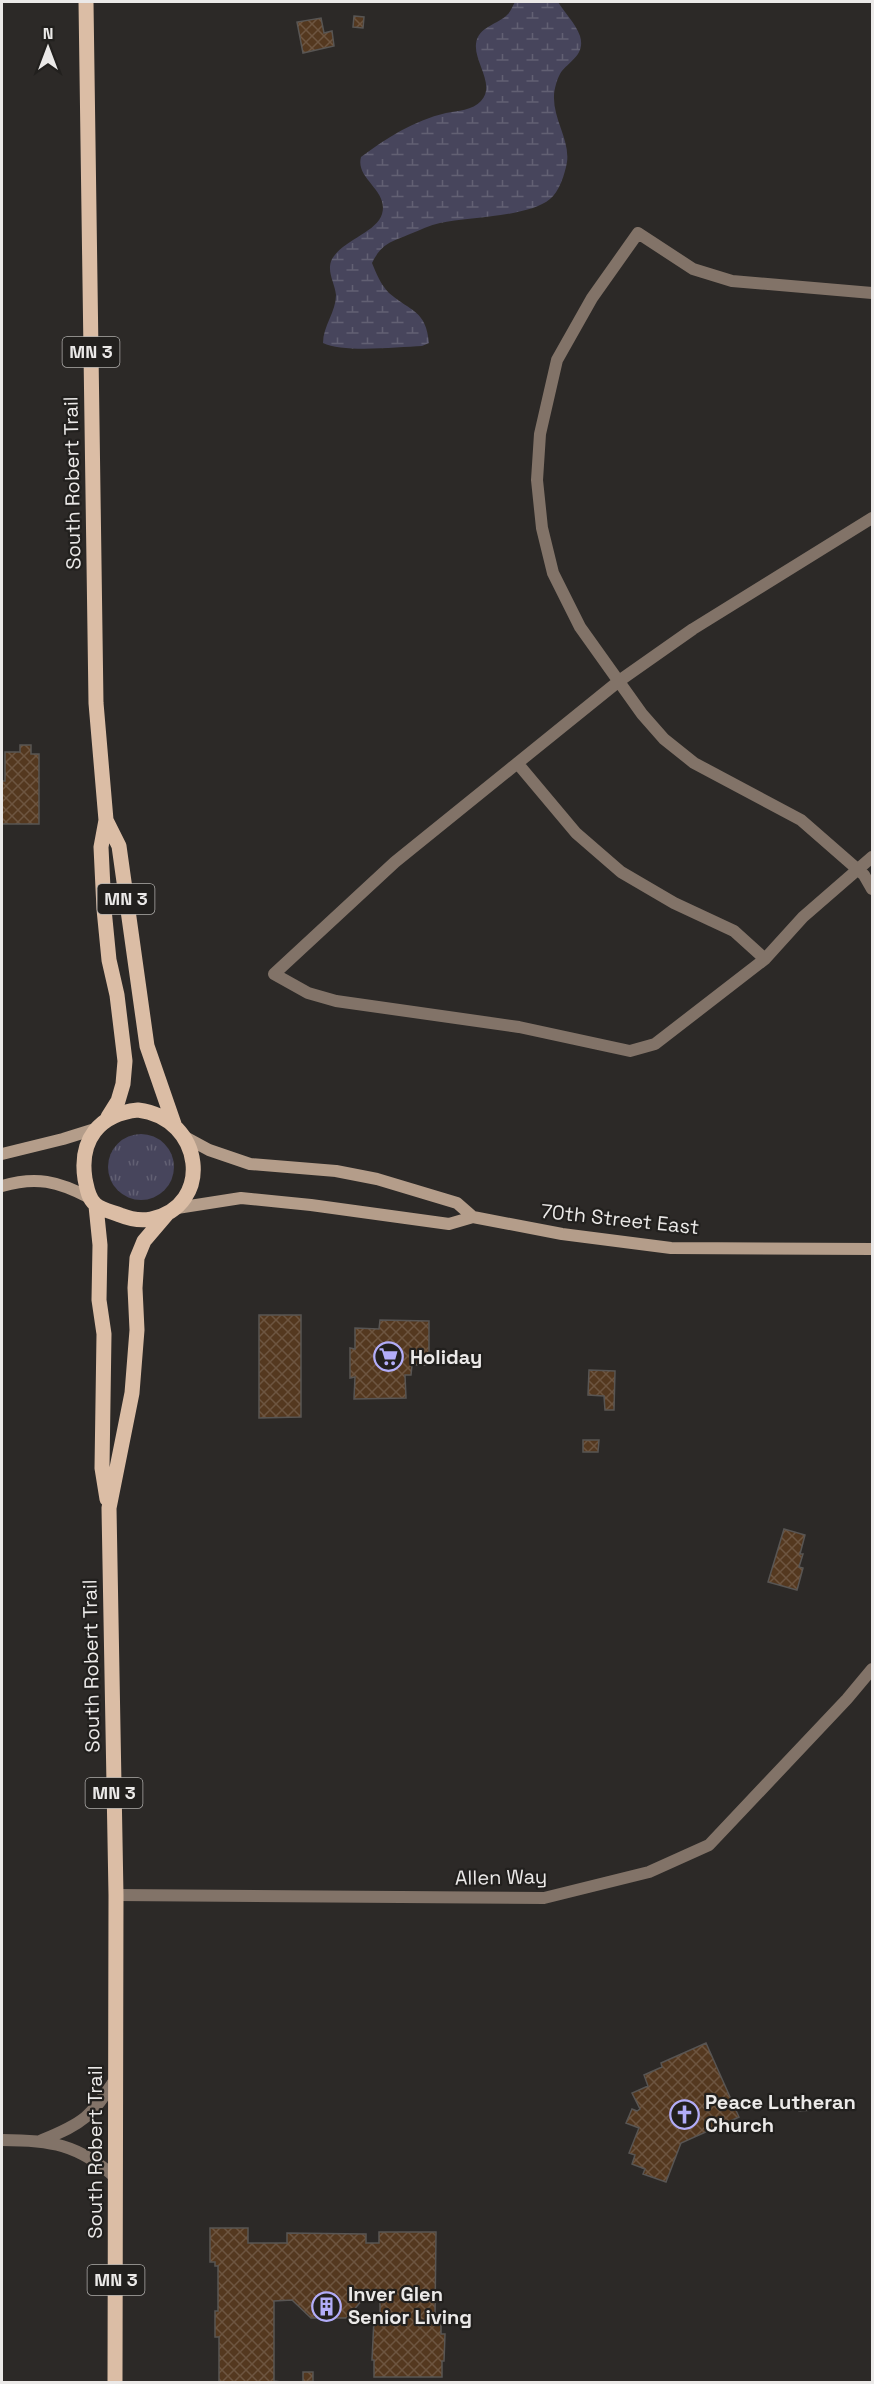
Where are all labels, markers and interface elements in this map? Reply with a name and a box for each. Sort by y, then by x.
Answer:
north arrow [18,18,78,78]
text: N [43,23,53,44]
road number: MN 3 [62,337,119,367]
street label: South Robert Trail [57,396,87,570]
road number: MN 3 [98,884,154,914]
street label: 70th Street East [540,1198,700,1240]
supermarket icon: Holiday [373,1341,405,1373]
place label: Holiday [410,1344,482,1370]
street label: South Robert Trail [76,1579,106,1753]
road number: MN 3 [86,1778,142,1808]
street label: Allen Way [455,1863,547,1891]
street label: South Robert Trail [82,2065,108,2239]
place label: Peace Lutheran Church [705,2089,856,2138]
church icon: Peace Lutheran Church [668,2098,700,2130]
road number: MN 3 [88,2265,144,2295]
place label: Inver Glen Senior Living [348,2281,472,2330]
building icon: Inver Glen Senior Living [311,2290,343,2322]

